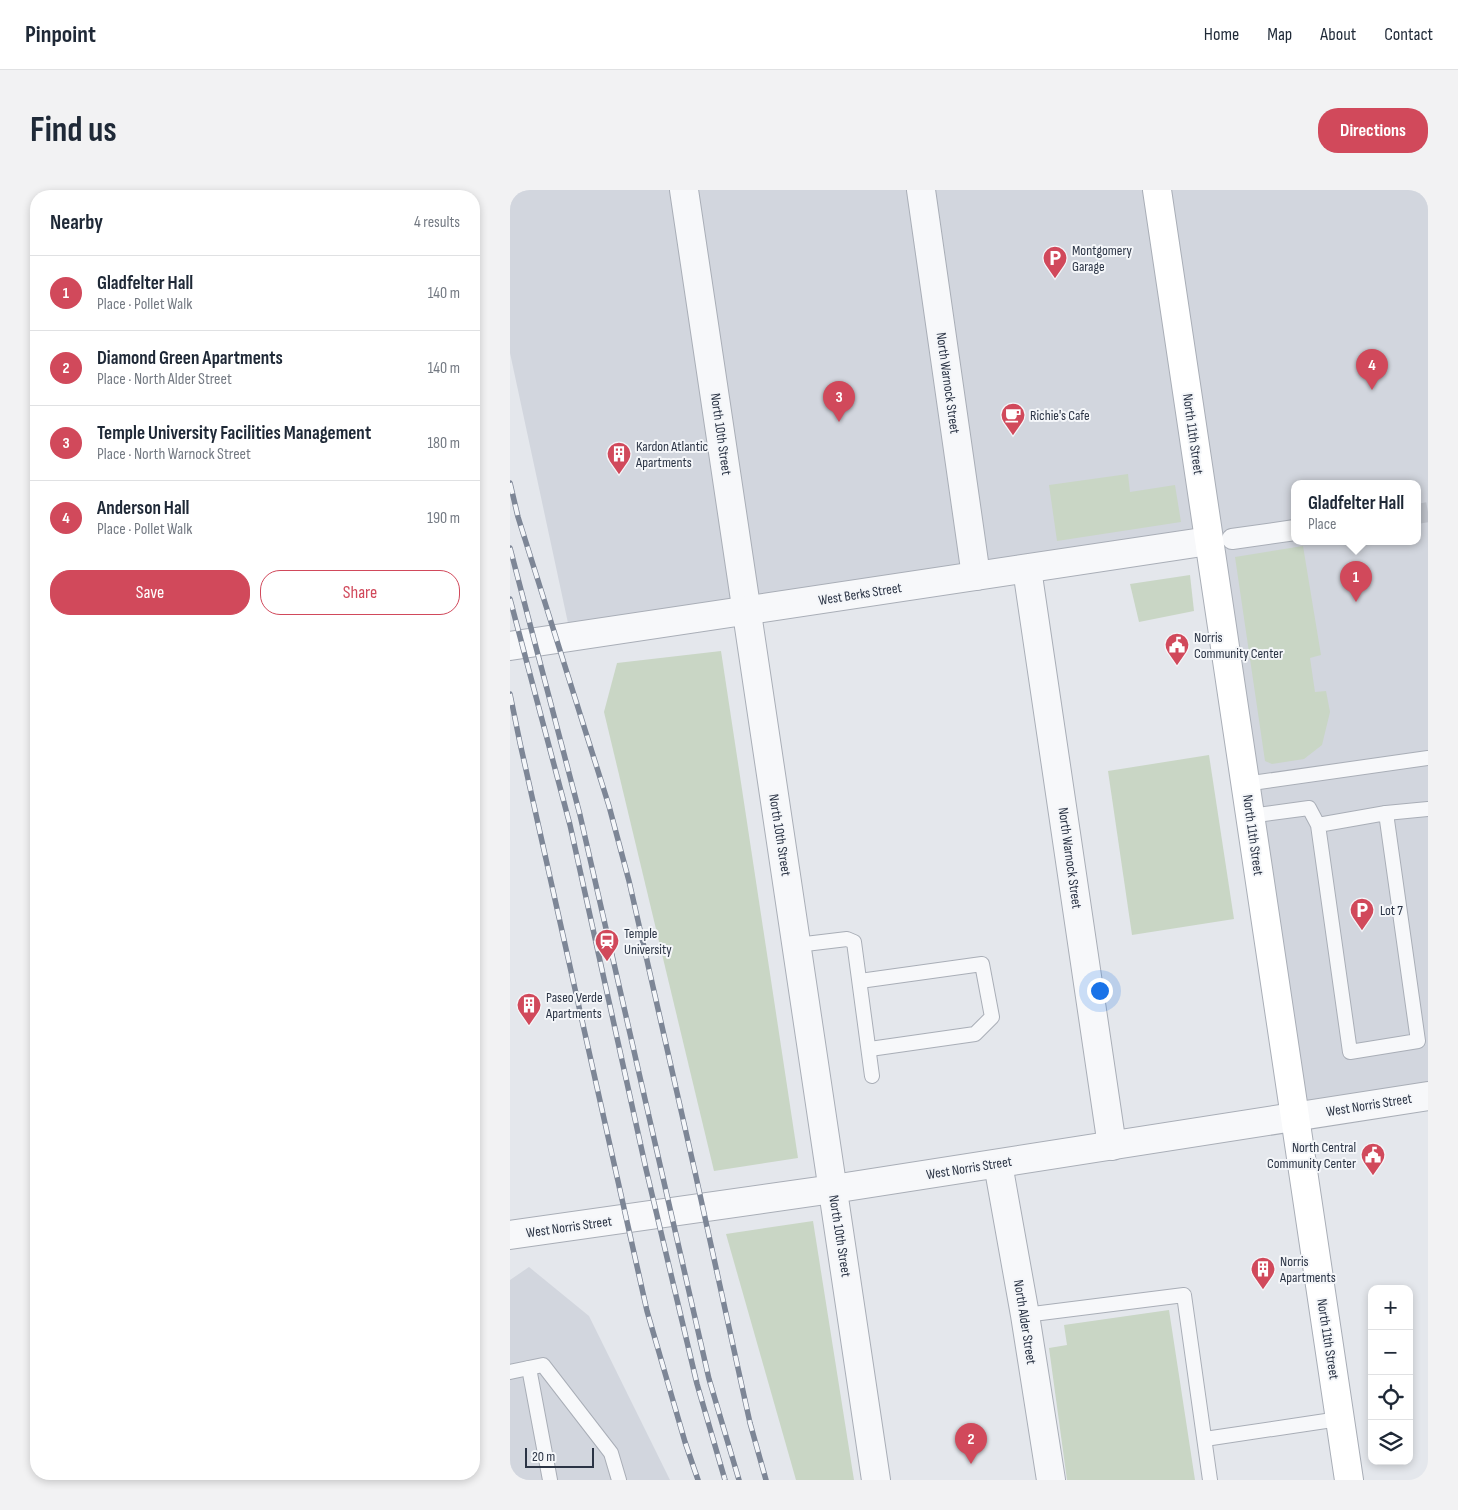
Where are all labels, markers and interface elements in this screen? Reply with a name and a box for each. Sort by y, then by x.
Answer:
text: Pinpoint [25,20,96,49]
text: Home [1204,24,1239,45]
text: Map [1267,24,1292,45]
text: About [1320,24,1356,45]
text: Contact [1384,24,1433,45]
button: Directions [1318,108,1428,153]
text: Find us [30,109,117,152]
text: Nearby [50,210,103,235]
text: 4 results [414,213,460,232]
place label: Montgomery Garage [1072,242,1133,275]
parking icon: Montgomery Garage [1042,245,1068,279]
text: Gladfelter Hall [97,272,193,295]
text: 1 [63,284,69,303]
text: 140 m [428,284,460,303]
text: Place · Pollet Walk [97,295,192,314]
street label: North Warnock Street [932,331,964,435]
text: Diamond Green Apartments [97,347,283,370]
pin: 4 [1356,349,1388,390]
text: 2 [62,359,70,378]
text: 140 m [428,359,460,378]
text: Place · North Alder Street [97,370,232,389]
pin: 3 [823,381,855,422]
street label: North 10th Street [707,392,735,476]
street label: North 11th Street [1179,393,1207,475]
cafe icon: Richie's Cafe [1000,402,1026,436]
place label: Richie's Cafe [1030,407,1090,424]
text: Temple University Facilities Management [97,422,371,445]
text: 3 [62,434,70,453]
text: 180 m [427,434,460,453]
place label: Kardon Atlantic Apartments [635,438,708,471]
building icon: Kardon Atlantic Apartments [606,441,632,475]
text: Place · North Warnock Street [97,445,251,464]
popup [1291,480,1421,545]
text: Gladfelter Hall [1308,492,1404,515]
text: Anderson Hall [97,497,189,520]
text: 4 [62,509,70,528]
text: 190 m [427,509,460,528]
text: Place [1308,515,1337,534]
text: Place · Pollet Walk [97,520,192,539]
pin: 1 [1340,561,1372,602]
button: Save [50,570,250,615]
button: Share [260,570,460,615]
street label: West Berks Street [817,579,903,609]
place label: Norris Community Center [1194,629,1283,662]
public building icon: Norris Community Center [1164,632,1190,666]
street label: North 10th Street [765,793,795,877]
street label: North 11th Street [1239,794,1267,876]
street label: North Warnock Street [1054,806,1086,910]
parking icon: Lot 7 [1349,897,1375,931]
place label: Lot 7 [1380,902,1403,919]
place label: Temple University [624,925,672,958]
station icon: Temple University [594,928,620,962]
your location [1087,978,1113,1004]
place label: Paseo Verde Apartments [545,989,603,1022]
building icon: Paseo Verde Apartments [516,992,542,1026]
street label: West Norris Street [1325,1090,1413,1120]
place label: North Central Community Center [1267,1139,1356,1172]
public building icon: North Central Community Center [1360,1142,1386,1176]
street label: West Norris Street [925,1153,1013,1183]
street label: North 10th Street [825,1194,855,1278]
street label: West Norris Street [525,1213,613,1241]
place label: Norris Apartments [1279,1253,1336,1286]
building icon: Norris Apartments [1250,1256,1276,1290]
street label: North Alder Street [1010,1278,1040,1366]
map controls [1368,1285,1413,1465]
button: + [1368,1285,1413,1330]
street label: North 11th Street [1313,1297,1343,1381]
button: − [1368,1330,1413,1375]
button: locate [1368,1375,1413,1420]
button: layers [1368,1420,1413,1465]
pin: 2 [955,1423,987,1464]
scale bar [525,1445,594,1468]
text: 20 m [532,1448,555,1465]

